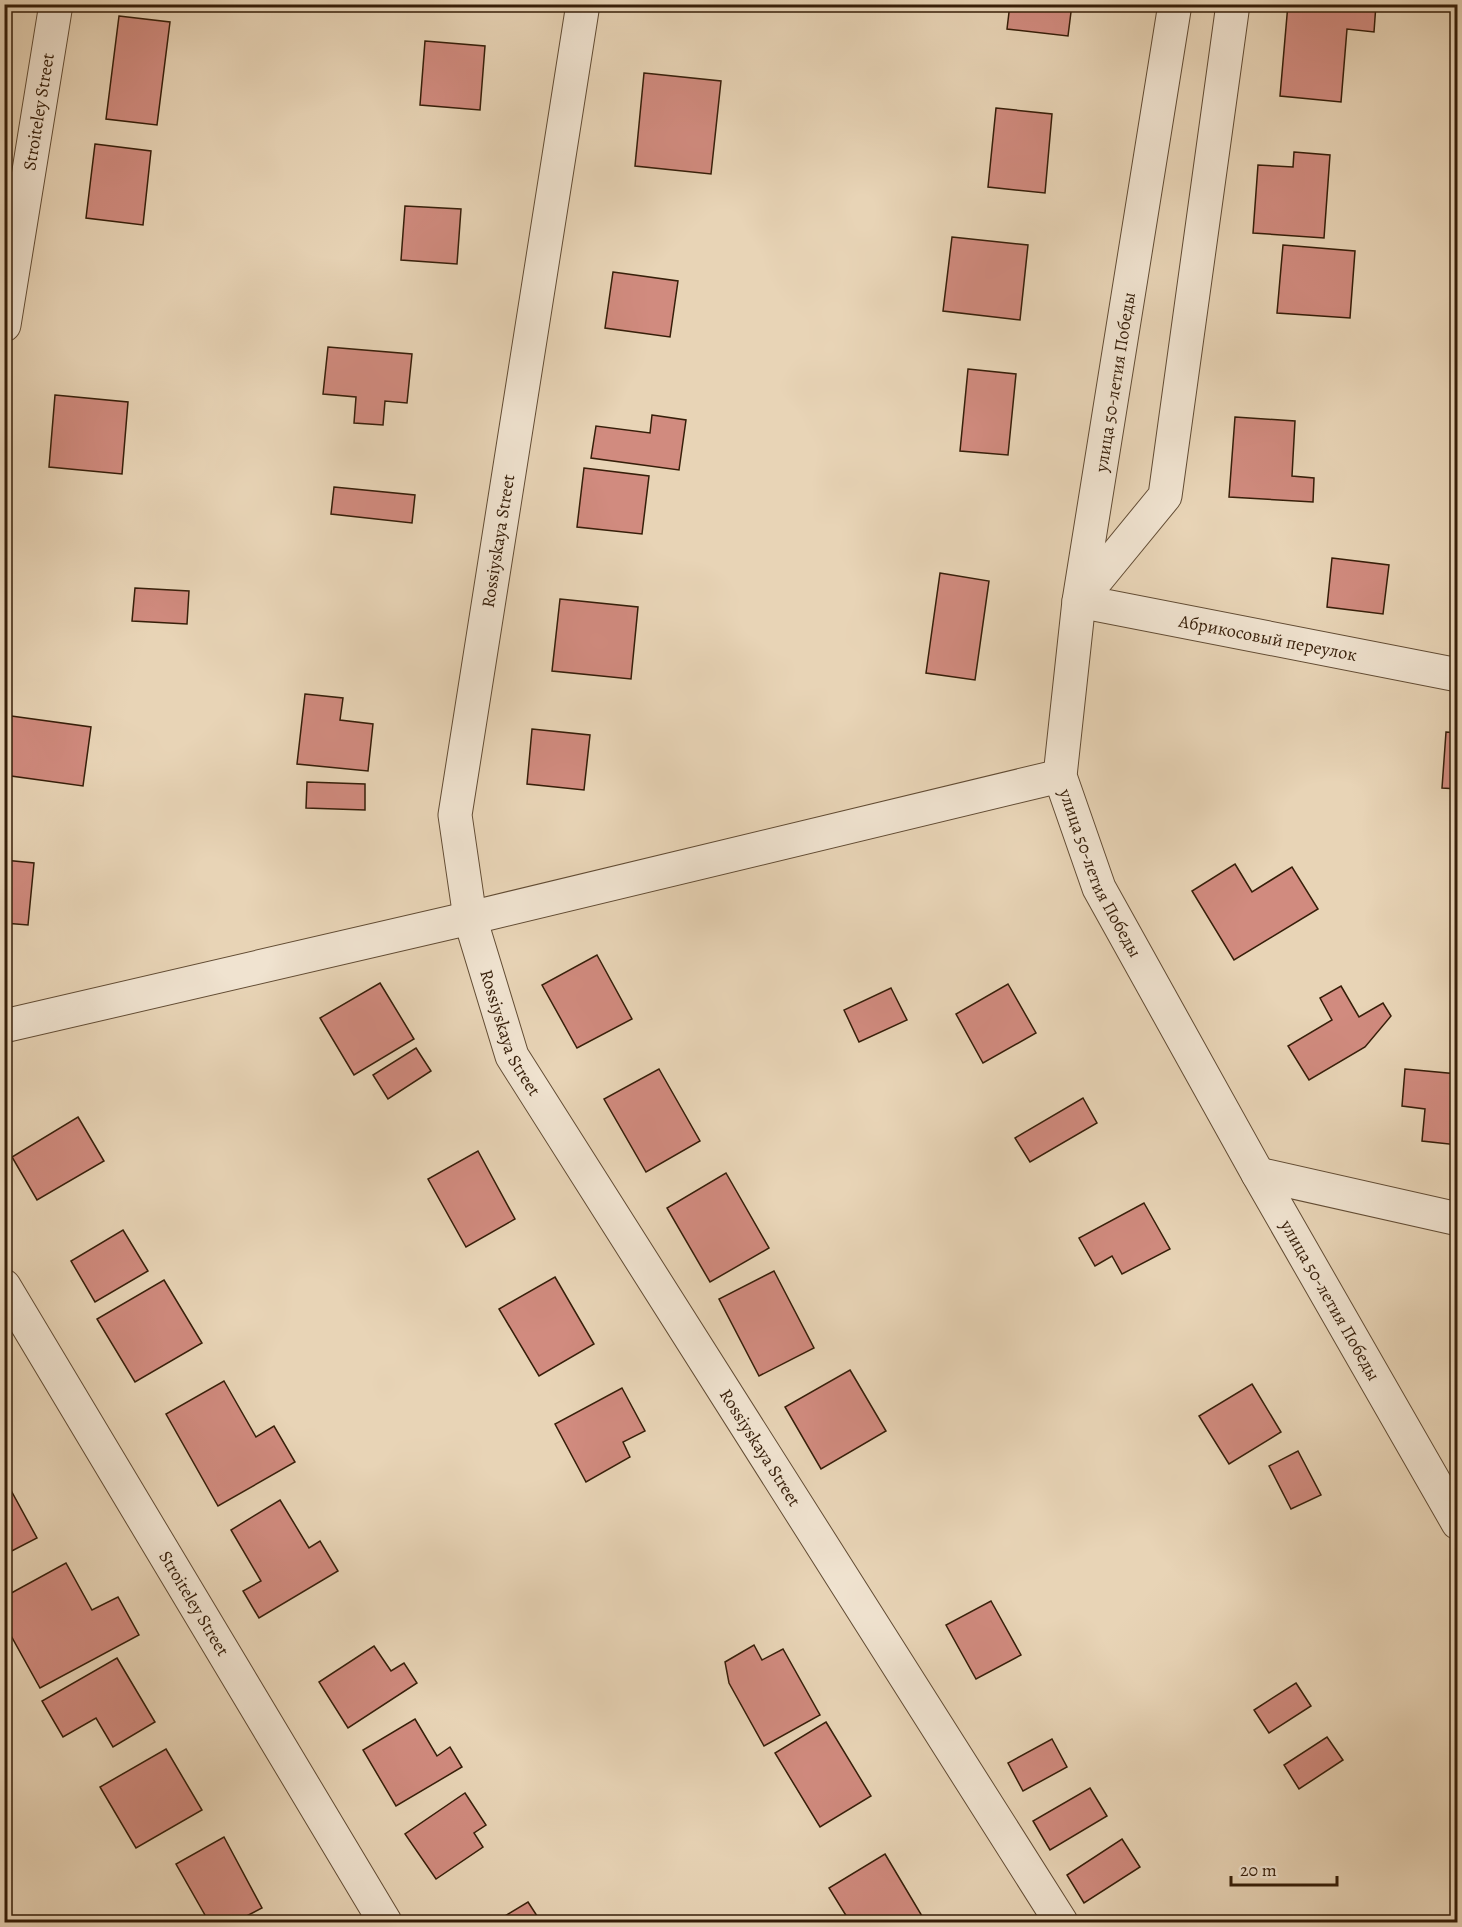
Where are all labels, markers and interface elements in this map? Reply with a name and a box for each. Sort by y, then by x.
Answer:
street label: Stroiteley Street [17,51,60,172]
street label: улица 50-летия Победы [1089,290,1141,475]
street label: Rossiyskaya Street [476,472,520,609]
street label: Абрикосовый переулок [1176,609,1359,667]
street label: улица 50-летия Победы [1053,785,1147,962]
street label: Rossiyskaya Street [474,967,546,1101]
street label: улица 50-летия Победы [1274,1214,1386,1385]
street label: Rossiyskaya Street [714,1384,807,1511]
street label: Stroiteley Street [153,1546,235,1661]
scale bar [1231,1849,1338,1887]
text: 20 m [1240,1858,1277,1882]

